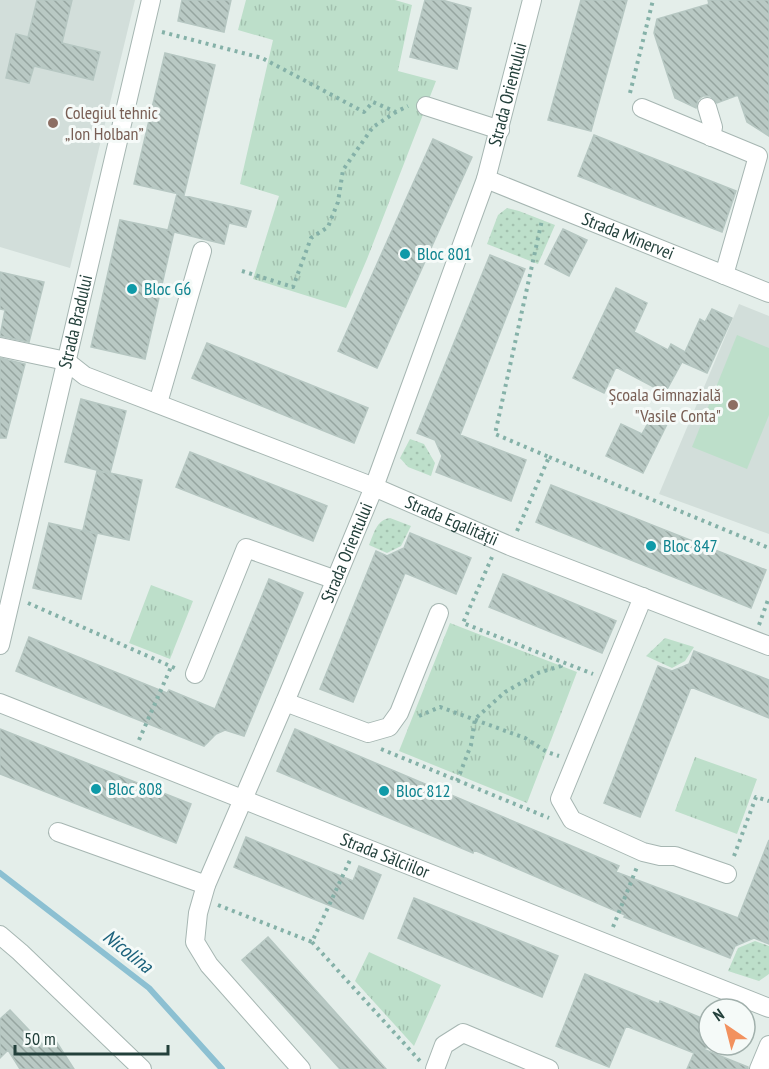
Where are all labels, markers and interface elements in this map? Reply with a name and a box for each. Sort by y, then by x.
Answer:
street label: Strada Orientului [483,40,532,149]
place label: Colegiul tehnic „Ion Holban” [65,101,158,145]
marker: Colegiul tehnic „Ion Holban” [46,116,60,130]
street label: Strada Minervei [579,207,678,265]
place label: Bloc 801 [417,242,472,265]
marker: Bloc 801 [398,247,412,261]
street label: Strada Bradului [53,272,97,371]
place label: Bloc G6 [144,277,191,300]
marker: Bloc G6 [125,282,139,296]
place label: Școala Gimnazială "Vasile Conta" [608,383,721,427]
marker: Școala Gimnazială "Vasile Conta" [726,398,740,412]
street label: Strada Egalității [402,490,502,551]
street label: Strada Orientului [315,499,377,606]
place label: Bloc 847 [663,534,718,557]
marker: Bloc 847 [644,539,658,553]
place label: Bloc 808 [108,777,163,800]
place label: Bloc 812 [396,779,451,802]
marker: Bloc 808 [89,782,103,796]
marker: Bloc 812 [377,784,391,798]
street label: Strada Sălciilor [337,827,433,883]
water label: Nicolina [98,923,159,979]
north arrow [697,997,757,1057]
text: N [709,1004,728,1025]
scale bar [15,1018,168,1056]
text: 50 m [24,1027,56,1050]

